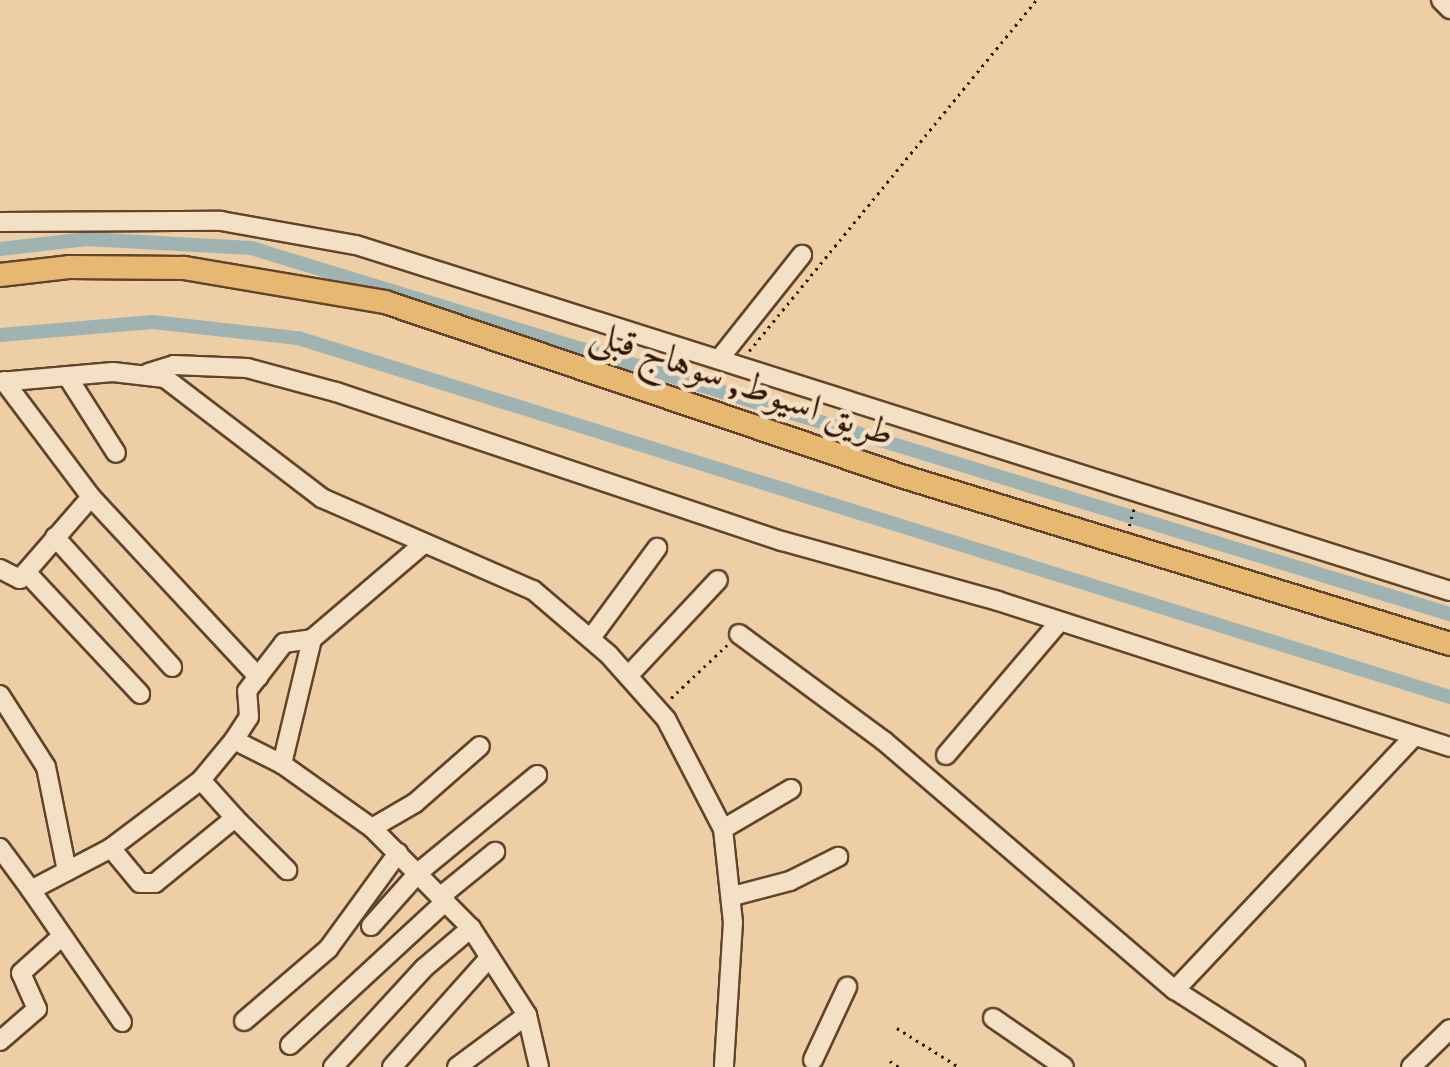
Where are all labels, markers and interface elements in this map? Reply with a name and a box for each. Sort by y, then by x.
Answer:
street label: طريق اسيوط, سوهاج قبلى [584,312,900,458]

